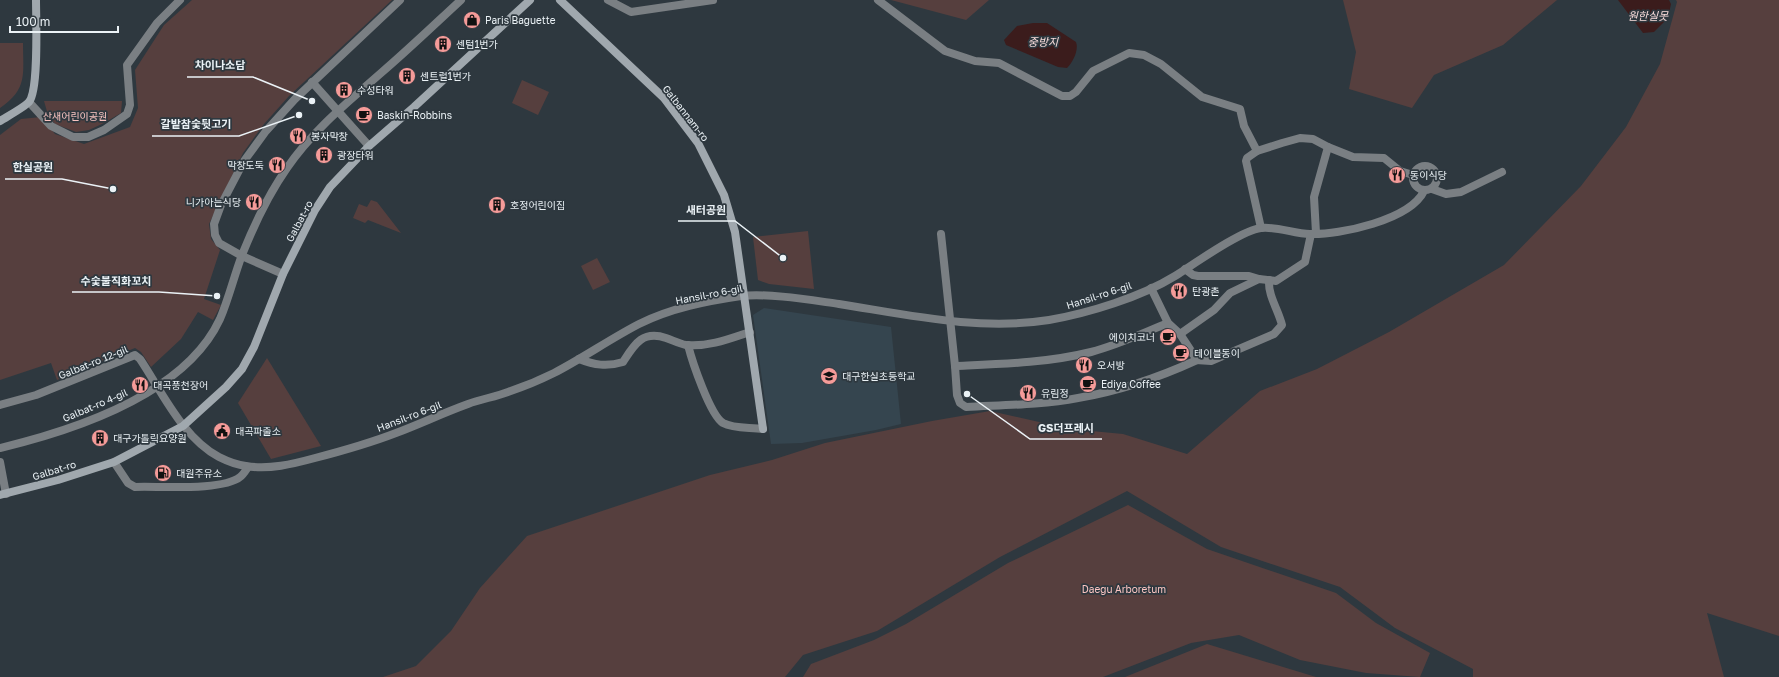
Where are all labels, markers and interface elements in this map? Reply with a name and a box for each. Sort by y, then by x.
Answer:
scale bar [10,8,118,34]
water label: 원한실못 [1628,9,1669,22]
shop icon: Paris Baguette [462,10,482,30]
text: 100 m [16,14,50,29]
place label: Paris Baguette [485,14,556,26]
building icon: 센텀1번가 [433,34,453,54]
water label: 중방지 [1028,35,1059,48]
place label: 센텀1번가 [456,38,498,50]
callout: 차이나소담 [187,54,253,77]
text: 차이나소담 [195,58,245,71]
building icon: 센트럴1번가 [397,66,417,86]
place label: 센트럴1번가 [420,70,471,82]
building icon: 수성타워 [334,80,354,100]
street label: Galbannam-ro [660,82,712,144]
place label: 수성타워 [357,84,394,96]
cafe icon: Baskin-Robbins [354,105,374,125]
place label: Baskin-Robbins [377,109,452,121]
park label: 산새어린이공원 [43,110,107,122]
callout: 갈밭참숯뒷고기 [152,113,239,136]
text: 갈밭참숯뒷고기 [161,117,231,130]
restaurant icon: 봉자막창 [288,126,308,146]
place label: 봉자막창 [311,130,348,142]
building icon: 광장타워 [314,145,334,165]
place label: 광장타워 [337,149,374,161]
restaurant icon: 막창도둑 [267,155,287,175]
callout: 한실공원 [5,156,62,179]
place label: 막창도둑 [227,159,264,171]
text: 한실공원 [13,160,53,173]
restaurant icon: 동이식당 [1387,165,1407,185]
place label: 동이식당 [1410,169,1447,181]
restaurant icon: 니가아는식당 [244,192,264,212]
building icon: 호정어린이집 [487,195,507,215]
place label: 니가아는식당 [186,196,241,208]
street label: Galbat-ro [283,198,315,244]
callout: 새터공원 [678,198,735,221]
place label: 호정어린이집 [510,199,565,211]
text: 새터공원 [686,203,726,216]
callout: 수숯불직화꼬치 [72,269,159,292]
text: 수숯불직화꼬치 [81,274,151,287]
street label: Hansil-ro 6-gil [1065,279,1133,311]
restaurant icon: 탄광촌 [1169,281,1189,301]
street label: Hansil-ro 6-gil [674,282,744,306]
place label: 탄광촌 [1192,285,1220,297]
cafe icon: 에이치코너 [1158,327,1178,347]
place label: 에이치코너 [1109,331,1155,343]
street label: Galbat-ro 12-gil [56,343,130,381]
cafe icon: 테이블동이 [1171,343,1191,363]
place label: 테이블동이 [1194,347,1240,359]
restaurant icon: 오서방 [1074,355,1094,375]
place label: 오서방 [1097,359,1125,371]
school or university icon: 대구한실초등학교 [819,366,839,386]
place label: 대구한실초등학교 [842,370,916,382]
cafe icon: Ediya Coffee [1078,374,1098,394]
restaurant icon: 대곡풍천장어 [130,375,150,395]
place label: Ediya Coffee [1101,378,1161,390]
place label: 대곡풍천장어 [153,379,208,391]
restaurant icon: 유림정 [1018,383,1038,403]
street label: Galbat-ro 4-gil [61,386,129,424]
place label: 유림정 [1041,387,1069,399]
street label: Hansil-ro 6-gil [375,398,443,434]
callout: GS더프레시 [1030,416,1102,439]
public building icon: 대곡파출소 [212,421,232,441]
text: GS더프레시 [1038,421,1094,434]
place label: 대곡파출소 [235,425,281,437]
building icon: 대구가톨릭요양원 [90,428,110,448]
place label: 대구가톨릭요양원 [113,432,187,444]
street label: Galbat-ro [31,458,77,482]
fuel station icon: 대원주유소 [153,463,173,483]
place label: 대원주유소 [176,467,222,479]
park label: Daegu Arboretum [1082,583,1166,595]

